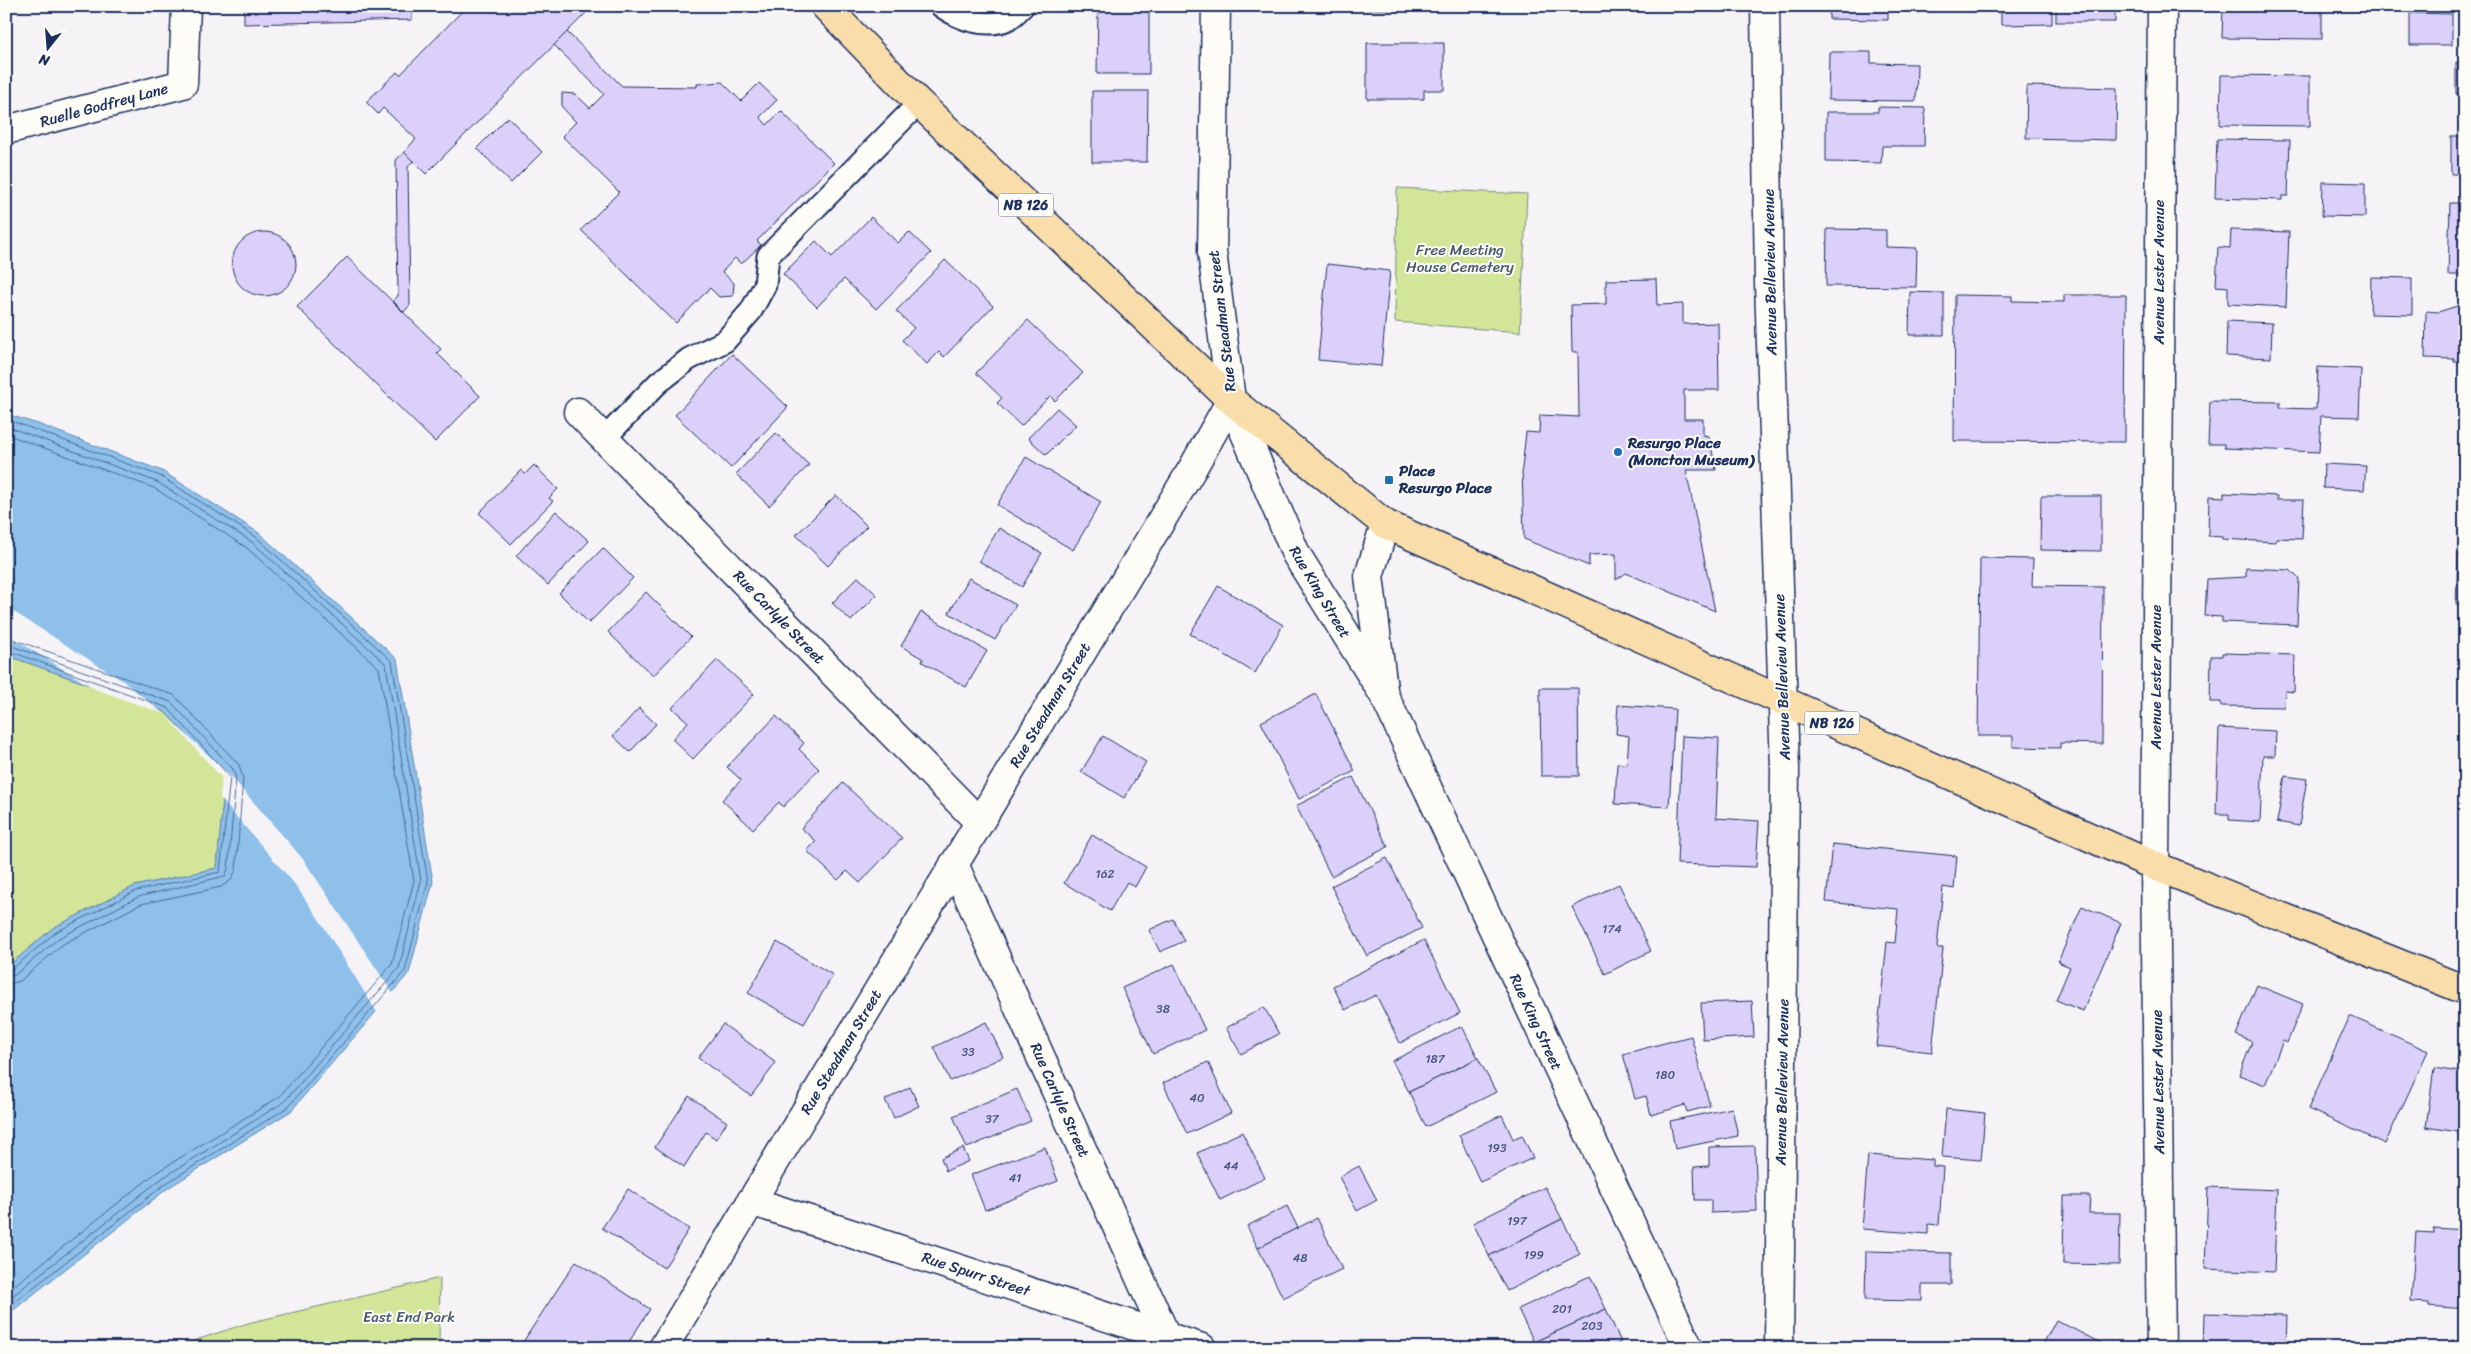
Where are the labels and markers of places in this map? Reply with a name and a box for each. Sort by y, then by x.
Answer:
place label: Resurgo Place (Moncton Museum) [1627,430,1756,473]
marker: Resurgo Place (Moncton Museum) [1612,446,1624,458]
place label: Place Resurgo Place [1398,458,1492,501]
marker: Place Resurgo Place [1383,474,1395,486]

